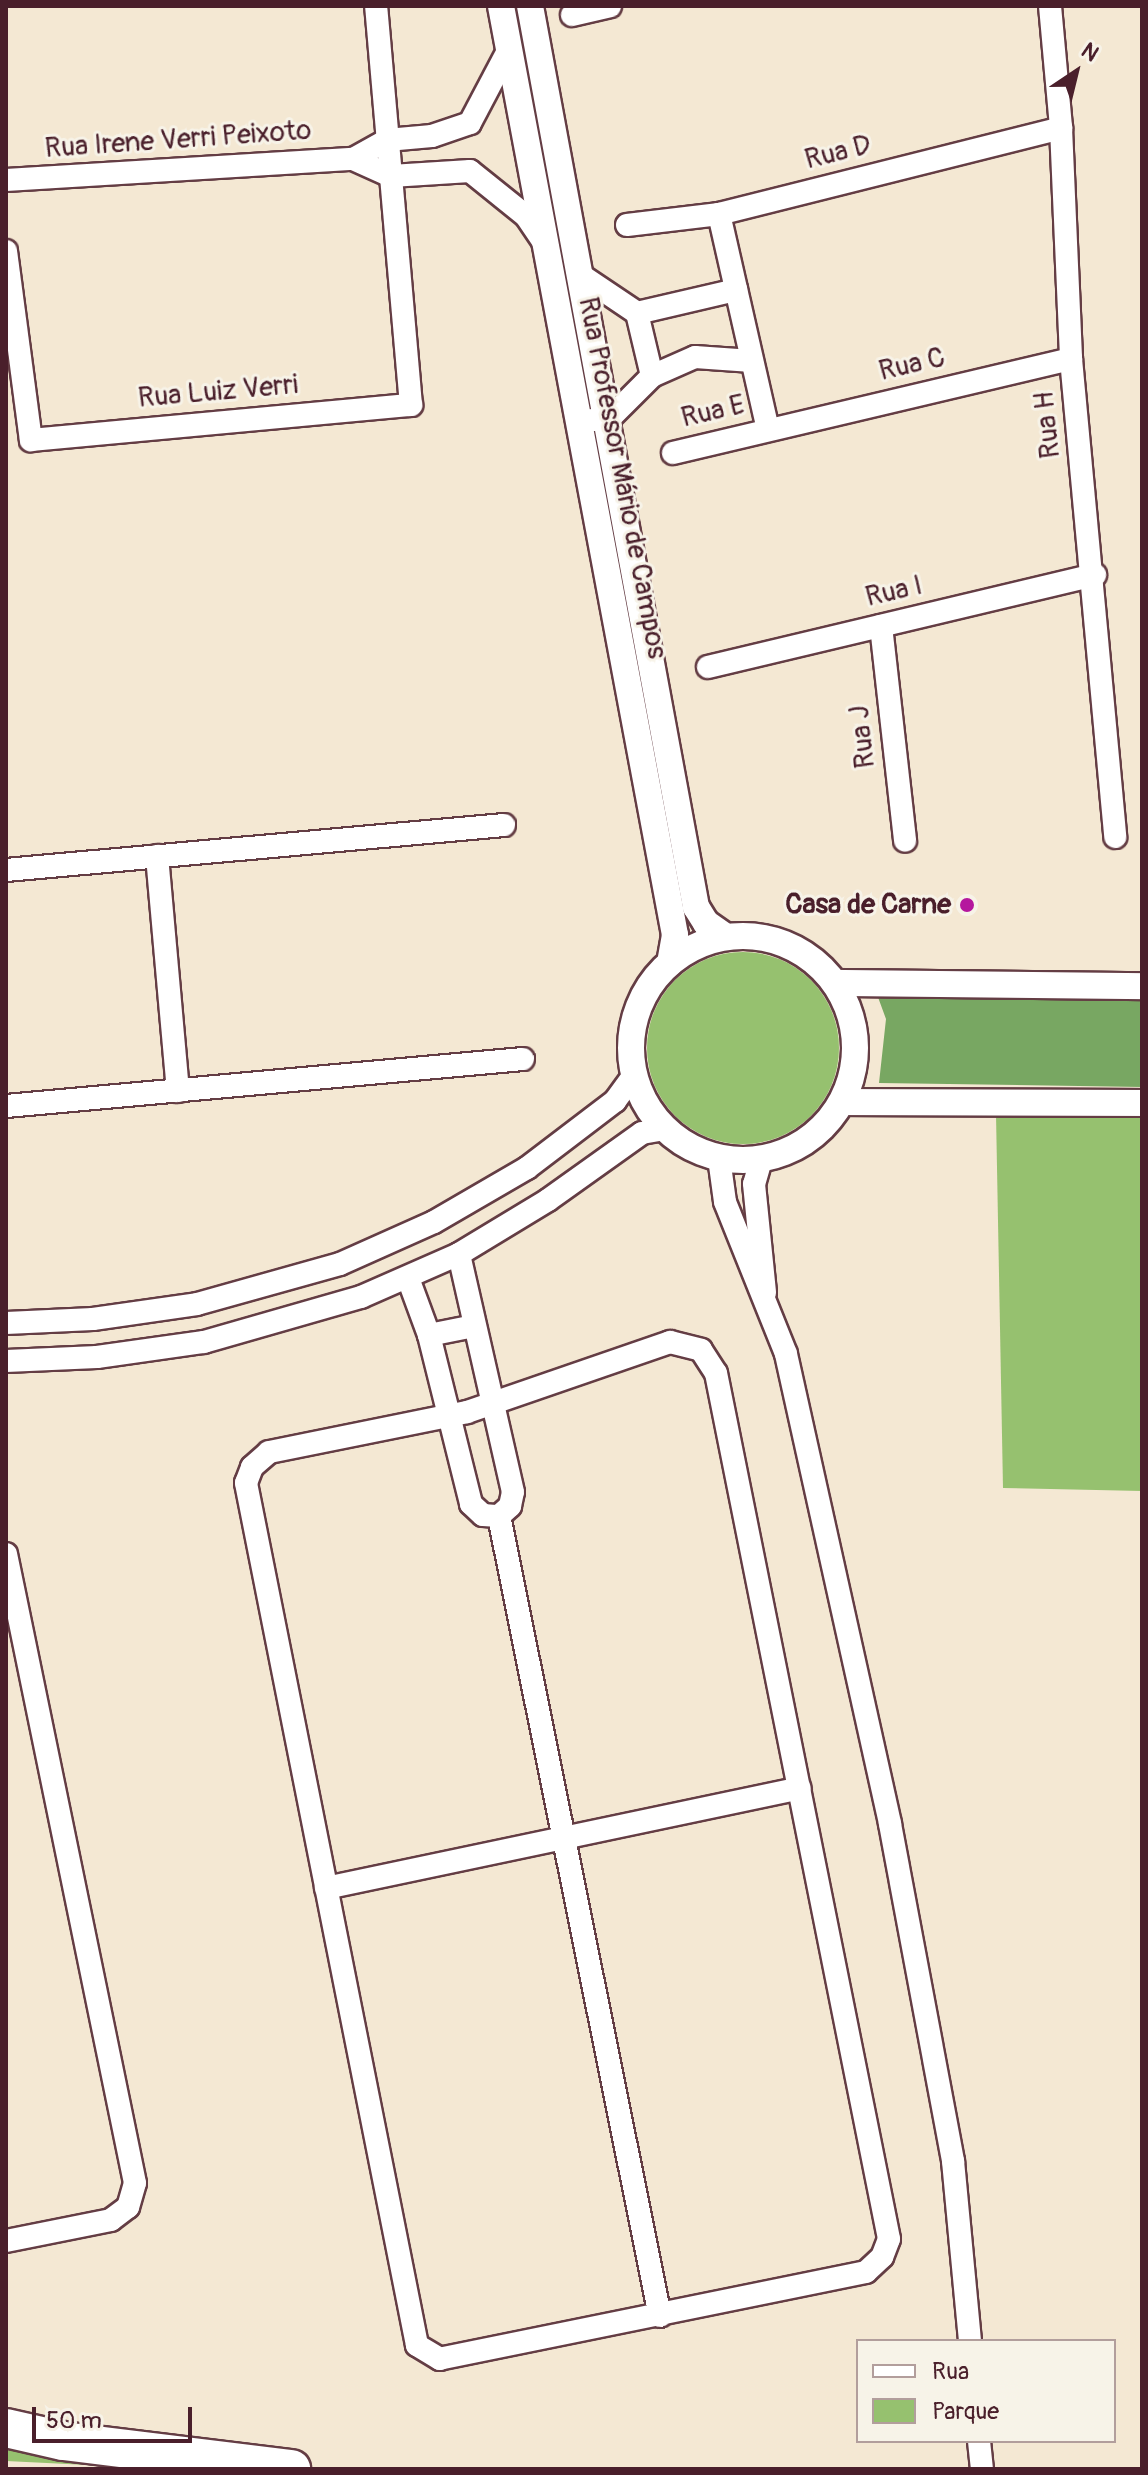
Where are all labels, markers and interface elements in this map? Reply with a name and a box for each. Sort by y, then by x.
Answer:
north arrow [1036,32,1116,112]
text: N [1076,37,1104,68]
street label: Rua Irene Verri Peixoto [44,114,312,166]
street label: Rua D [801,129,875,177]
street label: Rua Professor Mário de Campos [570,294,674,662]
street label: Rua C [876,341,948,389]
street label: Rua Luiz Verri [137,368,299,416]
street label: Rua E [678,388,748,436]
street label: Rua H [1028,390,1068,460]
street label: Rua I [862,569,926,615]
street label: Rua J [843,704,883,770]
place label: Casa de Carne [785,888,951,922]
marker: Casa de Carne [958,896,976,914]
legend [856,2339,1116,2443]
text: Rua [932,2357,969,2386]
scale bar [36,2391,196,2441]
text: Parque [932,2397,999,2426]
text: 50 m [46,2406,102,2435]

